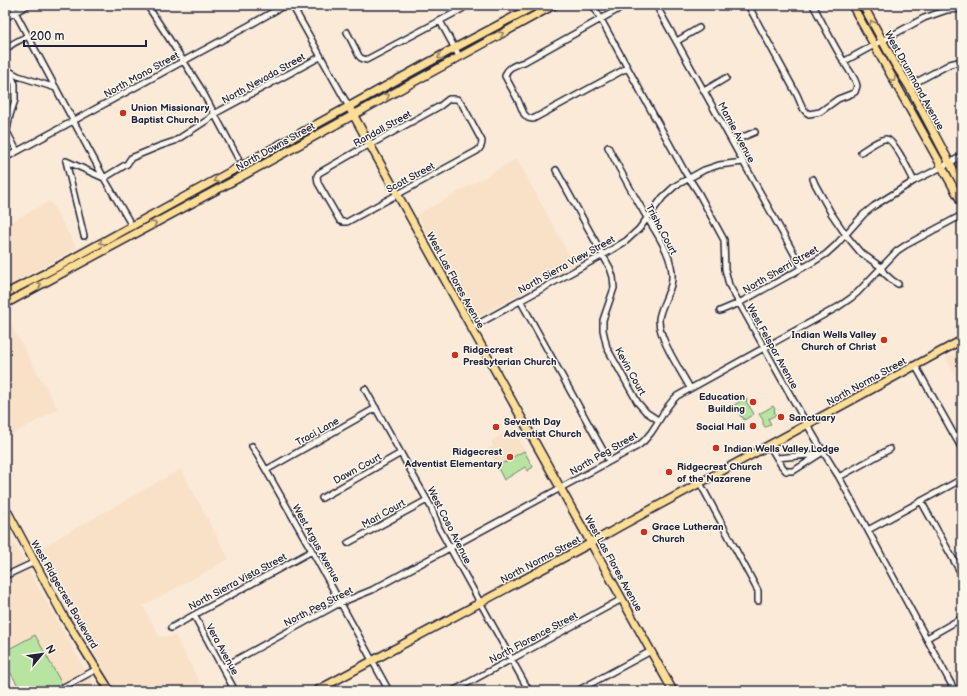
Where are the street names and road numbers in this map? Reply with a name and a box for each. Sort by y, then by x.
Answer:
street label: West Drummond Avenue [882,29,946,132]
street label: North Mono Street [102,49,181,100]
street label: North Nevada Street [220,51,307,107]
street label: Mamie Avenue [715,100,757,165]
street label: Randall Street [351,108,413,150]
street label: North Downs Street [234,120,317,174]
street label: Scott Street [384,160,437,196]
street label: Trisha Court [643,202,679,257]
street label: West Las Flores Avenue [424,230,487,331]
street label: North Sierra View Street [516,233,617,296]
street label: North Sherri Street [741,243,820,296]
street label: West Felspar Avenue [744,302,801,391]
street label: Kevin Court [612,346,648,397]
street label: North Norma Street [825,355,908,409]
street label: Traci Lane [294,415,341,449]
street label: North Peg Street [568,430,639,478]
street label: Dawn Court [331,451,384,487]
street label: West Coso Avenue [424,485,474,566]
street label: Mari Court [360,497,407,531]
street label: West Argus Avenue [290,502,343,585]
street label: West Las Flores Avenue [582,513,645,614]
street label: North Norma Street [498,534,583,586]
street label: West Ridgecrest Boulevard [28,538,100,651]
street label: North Sierra Vista Street [186,551,289,613]
street label: North Peg Street [282,584,355,629]
street label: North Florence Street [487,610,580,666]
street label: Vera Avenue [203,622,241,677]

